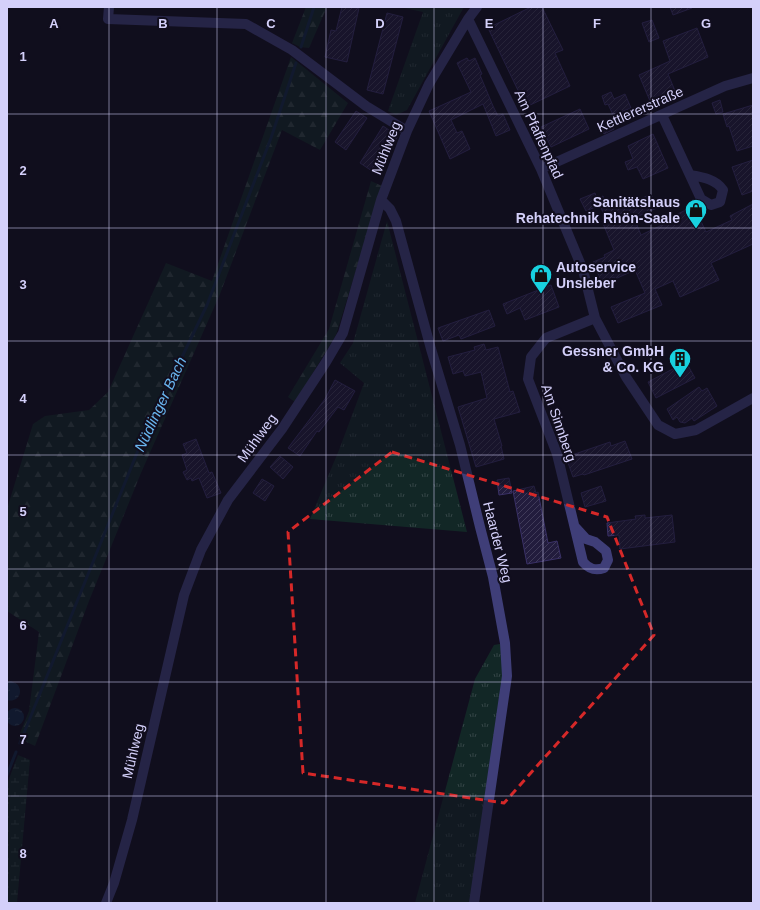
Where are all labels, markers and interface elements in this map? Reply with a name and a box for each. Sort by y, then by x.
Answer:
text: A [49,16,59,31]
text: B [158,16,168,31]
text: C [266,16,276,31]
text: D [375,16,385,31]
text: E [485,16,494,31]
text: F [593,16,601,31]
text: G [701,16,711,31]
text: 1 [19,49,27,64]
street label: Kettlererstraße [594,83,686,135]
street label: Am Pfaffenpfad [511,87,567,181]
street label: Mühlweg [368,119,404,177]
text: 2 [19,163,27,178]
place label: Sanitätshaus Rehatechnik Rhön-Saale [516,194,680,226]
shop icon: Sanitätshaus Rehatechnik Rhön-Saale [683,197,709,230]
place label: Autoservice Unsleber [556,259,636,291]
shop icon: Autoservice Unsleber [528,262,554,295]
text: 3 [19,277,27,292]
place label: Gessner GmbH & Co. KG [562,343,664,375]
building icon: Gessner GmbH & Co. KG [667,346,693,379]
water label: Nüdlinger Bach [131,354,189,454]
street label: Am Sinnberg [538,382,580,464]
text: 4 [19,391,27,406]
street label: Mühlweg [234,411,280,465]
street label: Haarder Weg [480,500,516,584]
text: 5 [19,504,27,519]
text: 6 [19,618,27,633]
street label: Mühlweg [119,722,147,780]
text: 7 [19,732,27,747]
text: 8 [19,846,27,861]

